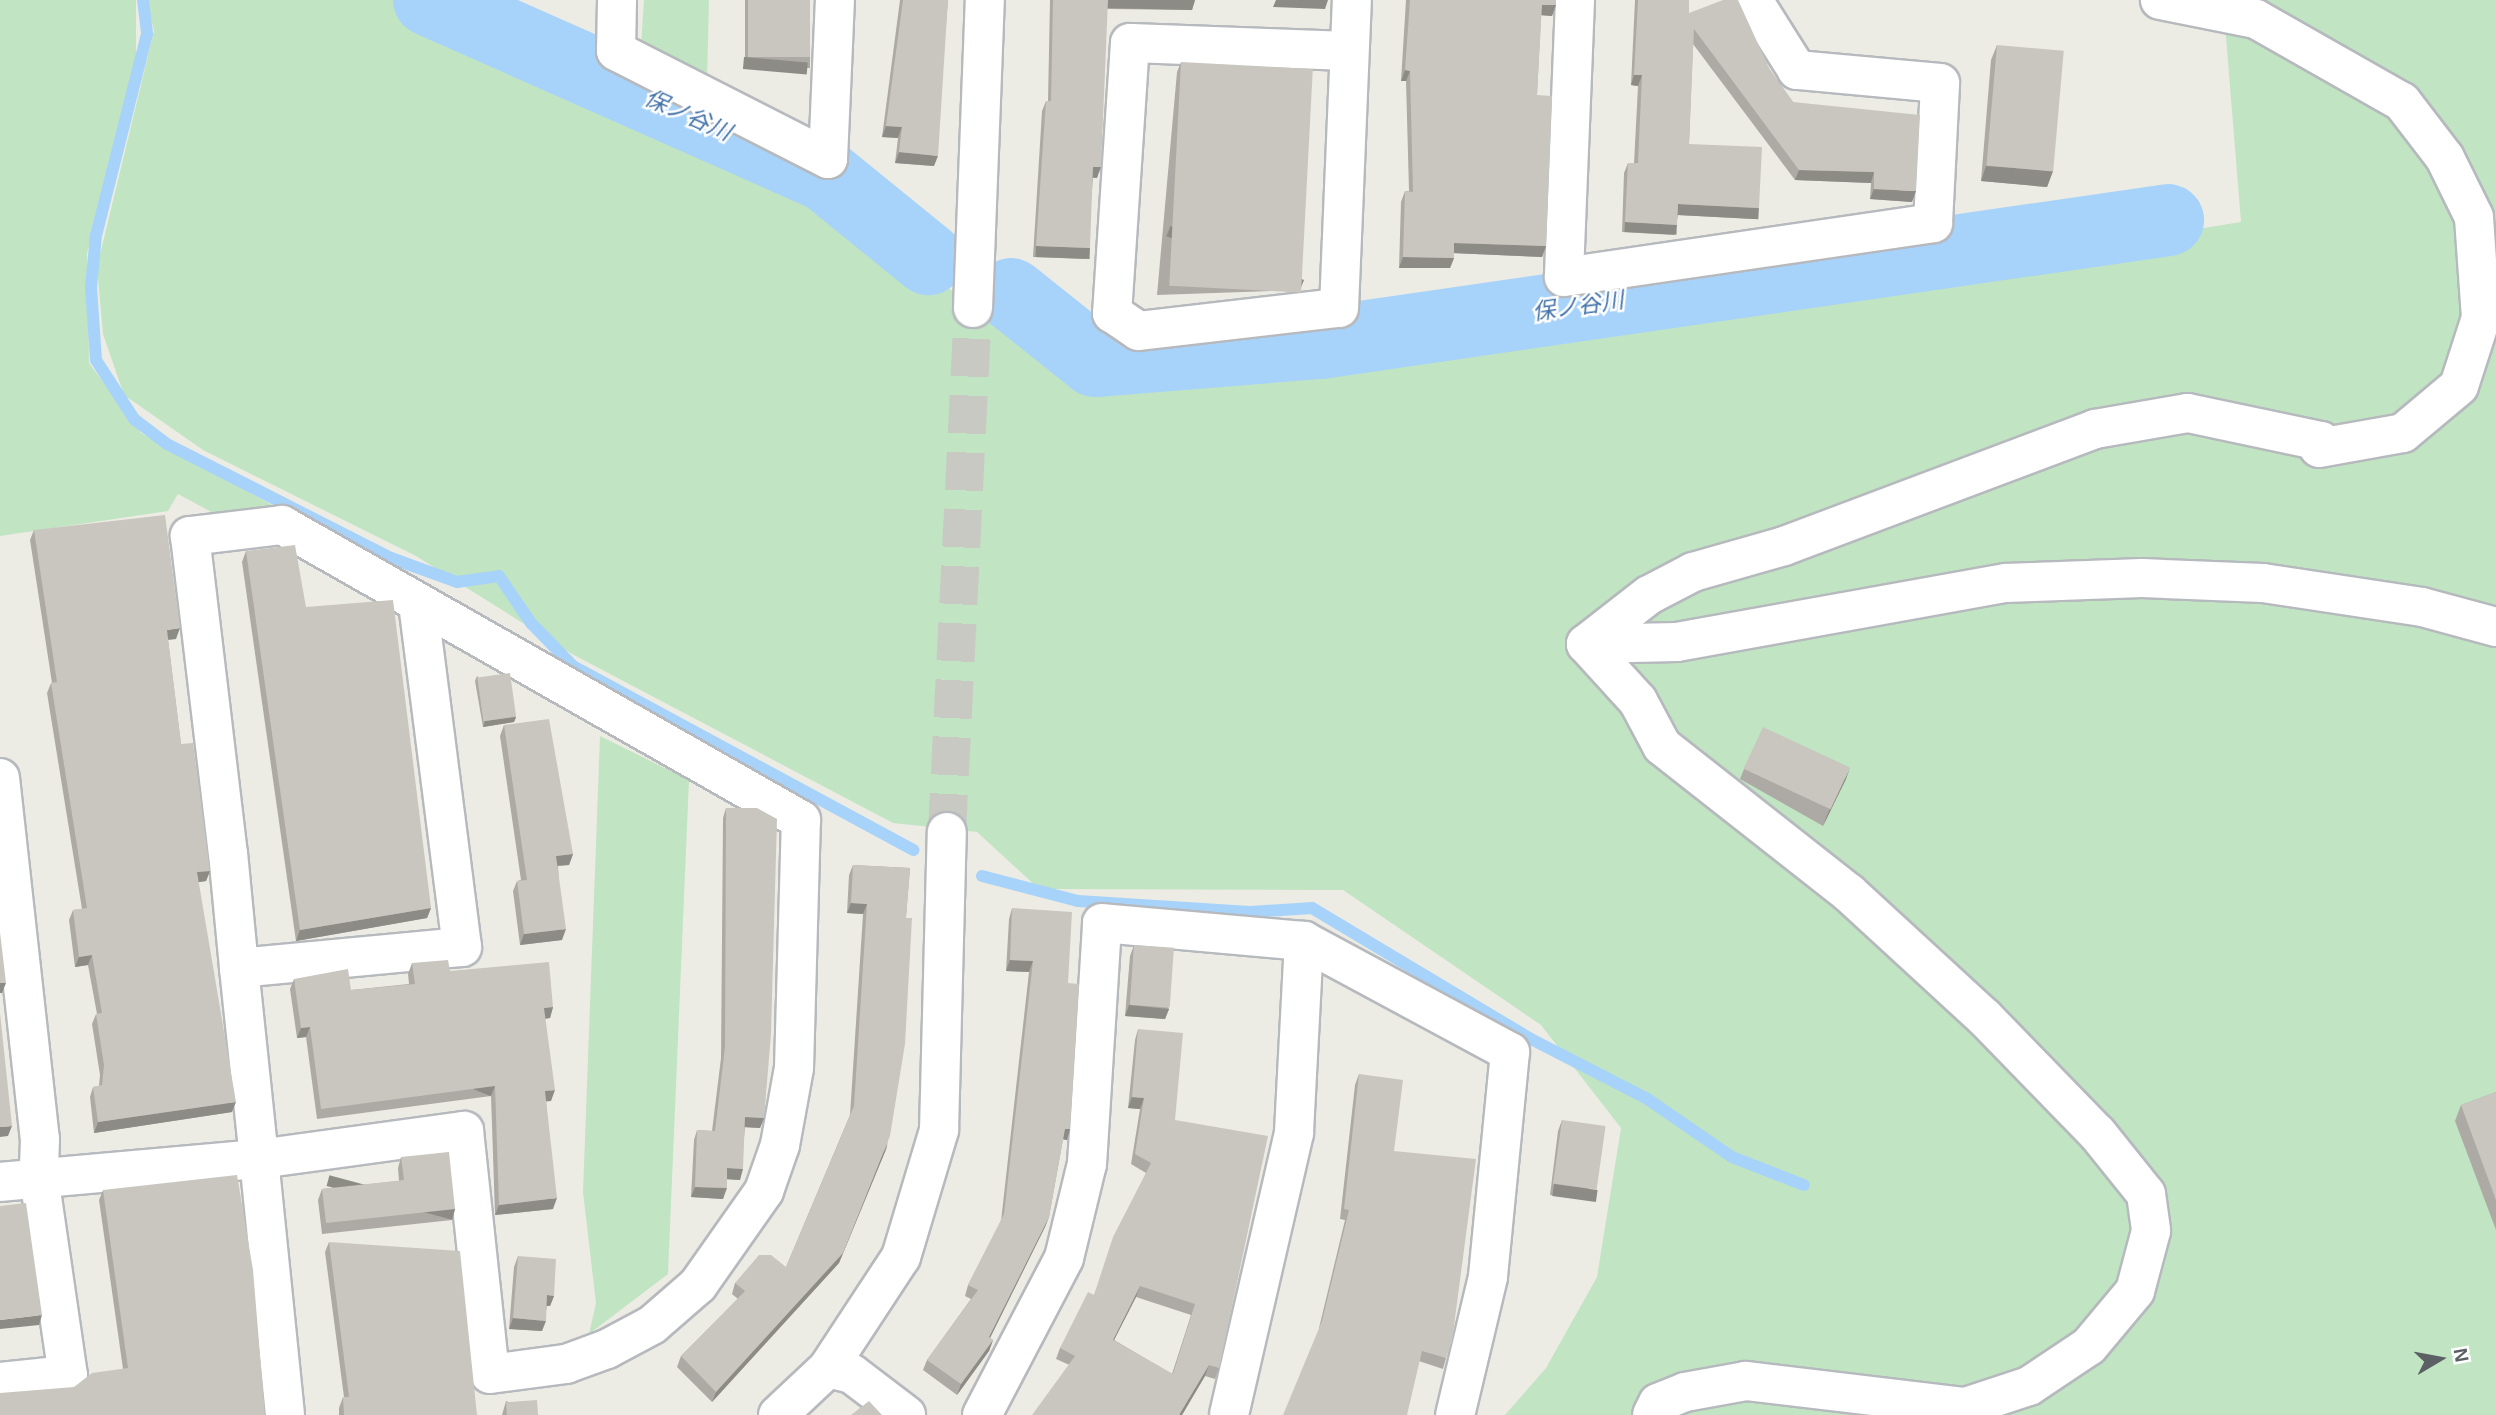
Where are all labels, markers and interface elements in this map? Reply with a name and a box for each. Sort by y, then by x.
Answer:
water label: 保ノ谷川 [640,84,736,146]
water label: 保ノ谷川 [1531,286,1625,326]
north arrow [2405,1324,2475,1394]
text: N [2450,1347,2473,1364]

